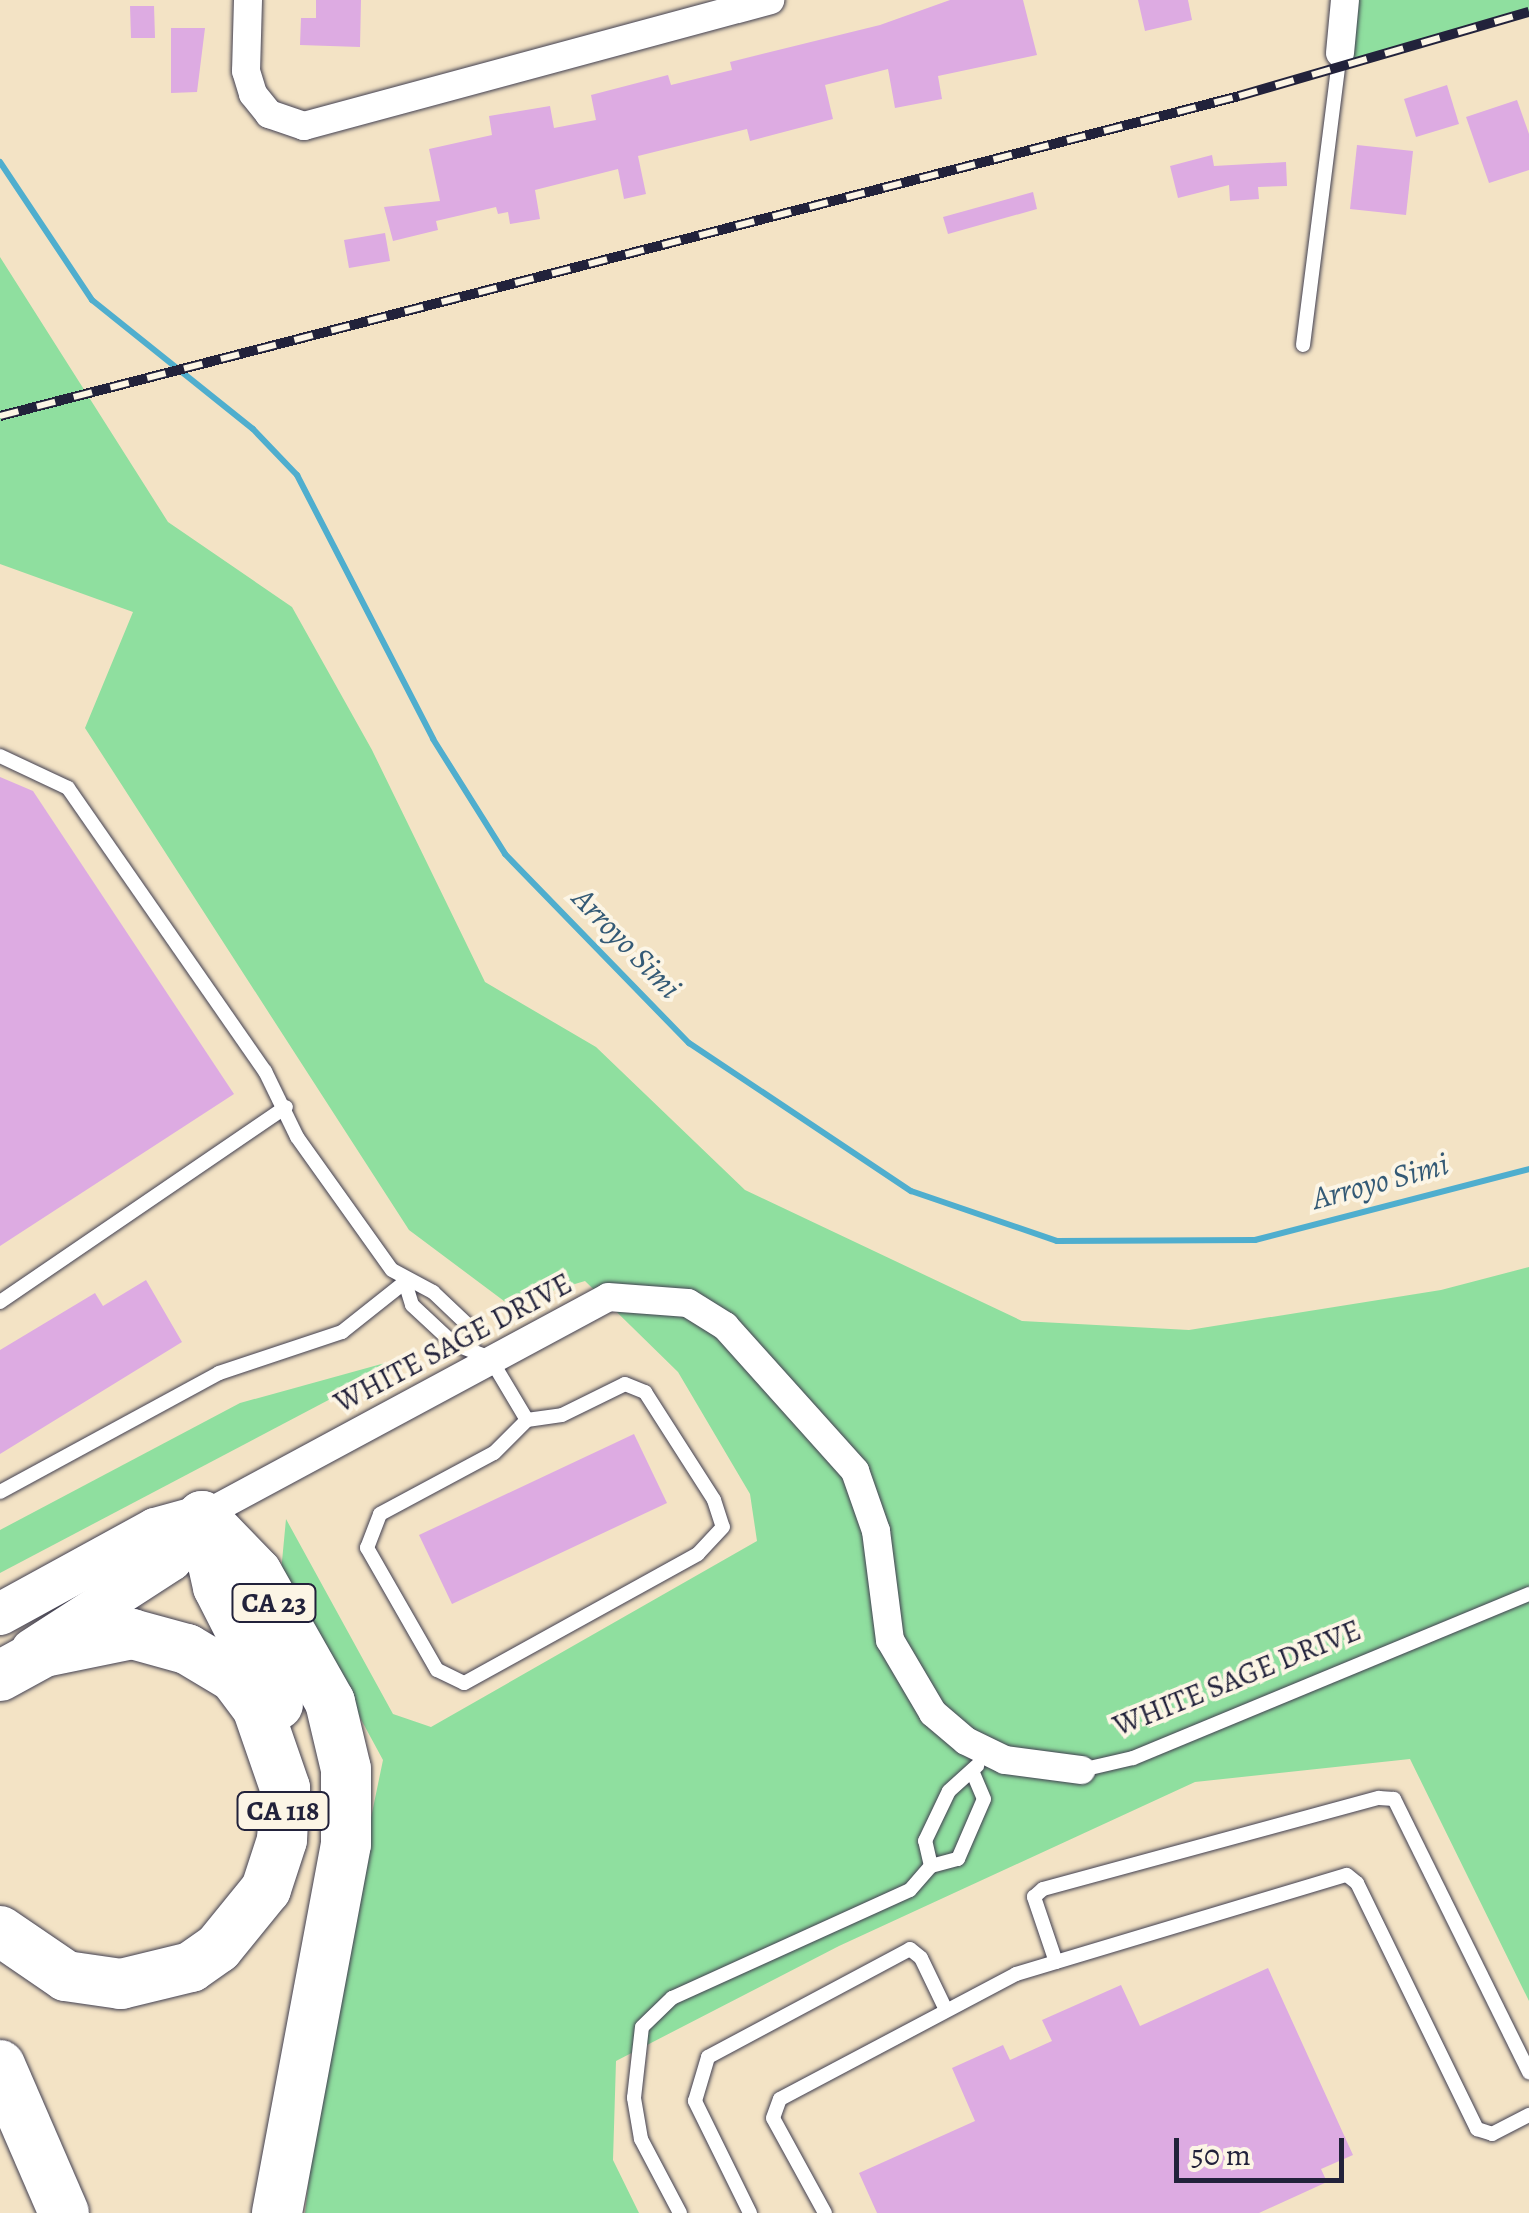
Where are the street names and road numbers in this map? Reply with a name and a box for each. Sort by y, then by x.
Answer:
street label: WHITE SAGE DRIVE [328,1265,578,1421]
road number: CA 23 [229,1580,319,1626]
street label: WHITE SAGE DRIVE [1108,1612,1366,1744]
road number: CA 118 [236,1788,330,1834]

